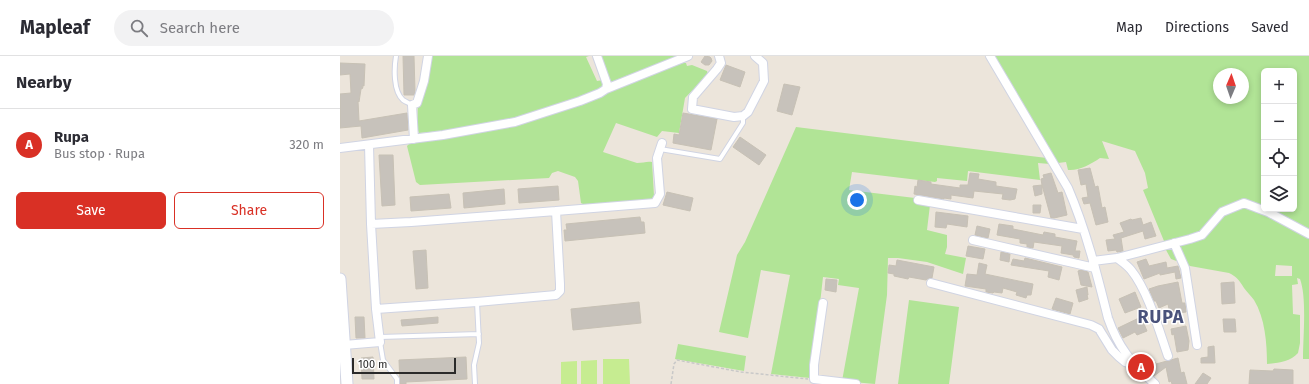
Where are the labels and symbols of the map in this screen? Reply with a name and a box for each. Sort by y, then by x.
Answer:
north arrow [1213,68,1249,104]
your location [847,190,867,210]
district label: RUPA [1137,306,1185,328]
pin: A [1128,352,1154,382]
scale bar [352,356,456,375]

